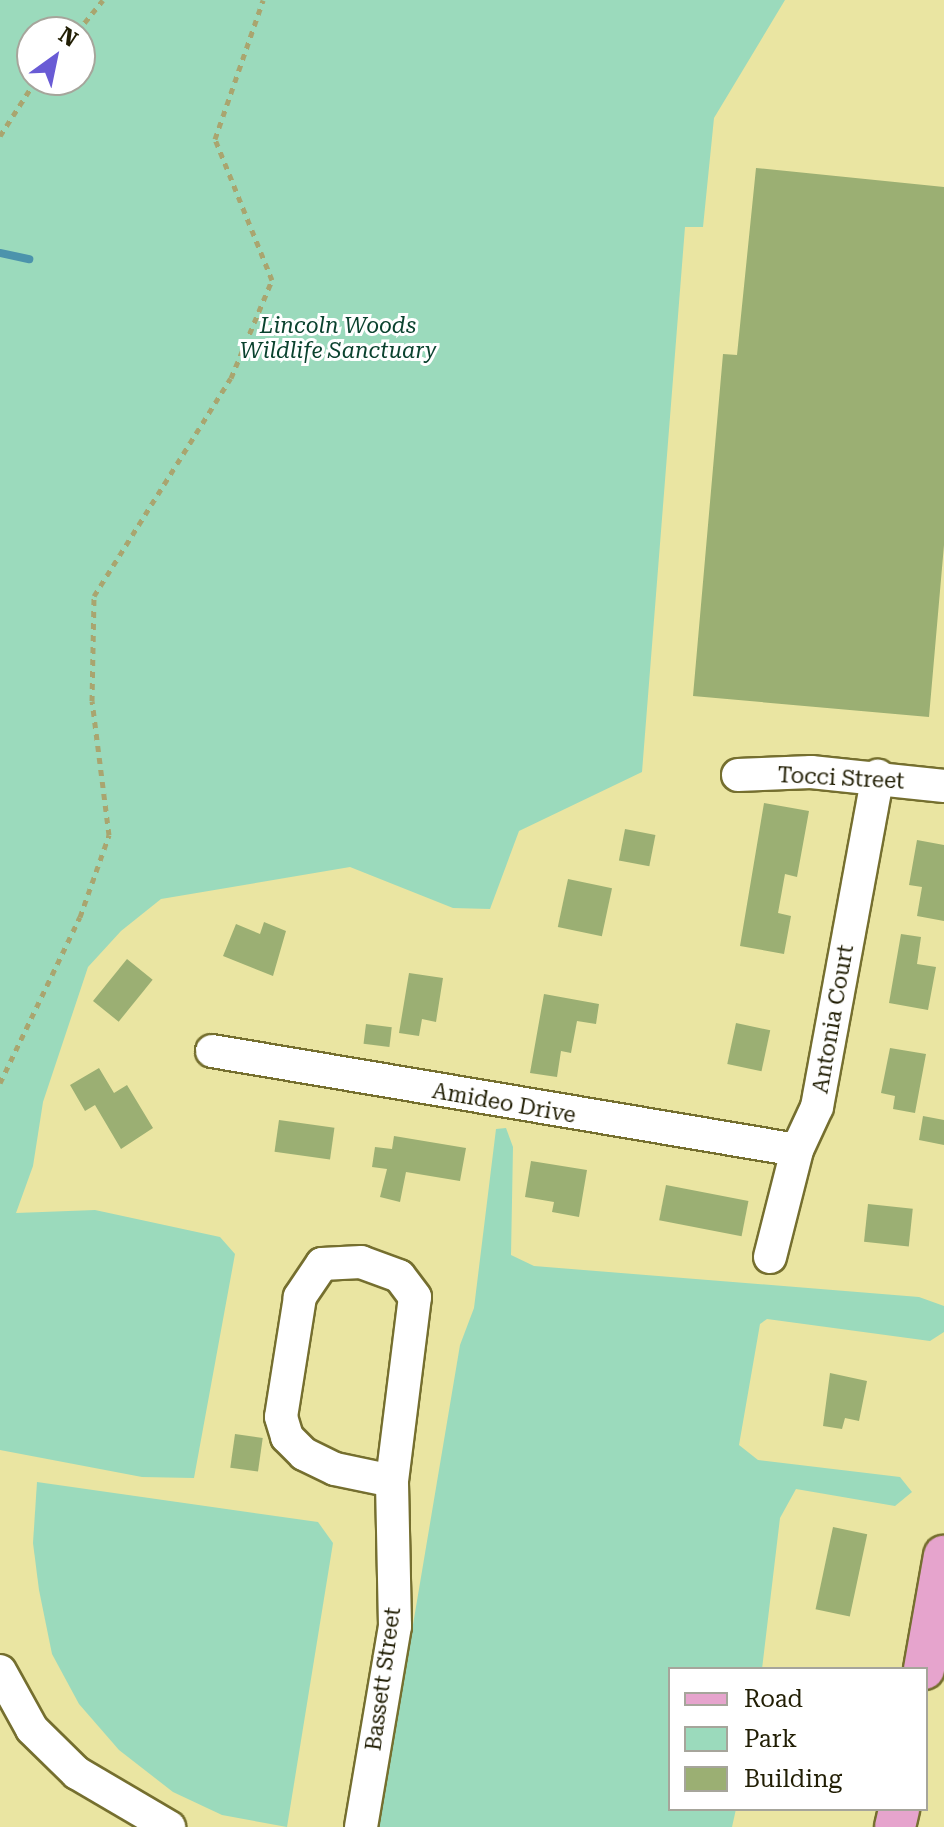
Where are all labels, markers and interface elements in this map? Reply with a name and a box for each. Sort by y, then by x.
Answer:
north arrow [16,16,96,96]
text: N [54,22,82,52]
park label: Lincoln Woods Wildlife Sanctuary [240,312,436,364]
street label: Tocci Street [777,761,905,795]
street label: Antonia Court [807,943,859,1095]
street label: Amideo Drive [430,1077,578,1129]
street label: Bassett Street [360,1606,406,1752]
legend [668,1667,928,1811]
text: Road [744,1685,803,1713]
text: Park [744,1725,797,1753]
text: Building [744,1765,842,1793]

